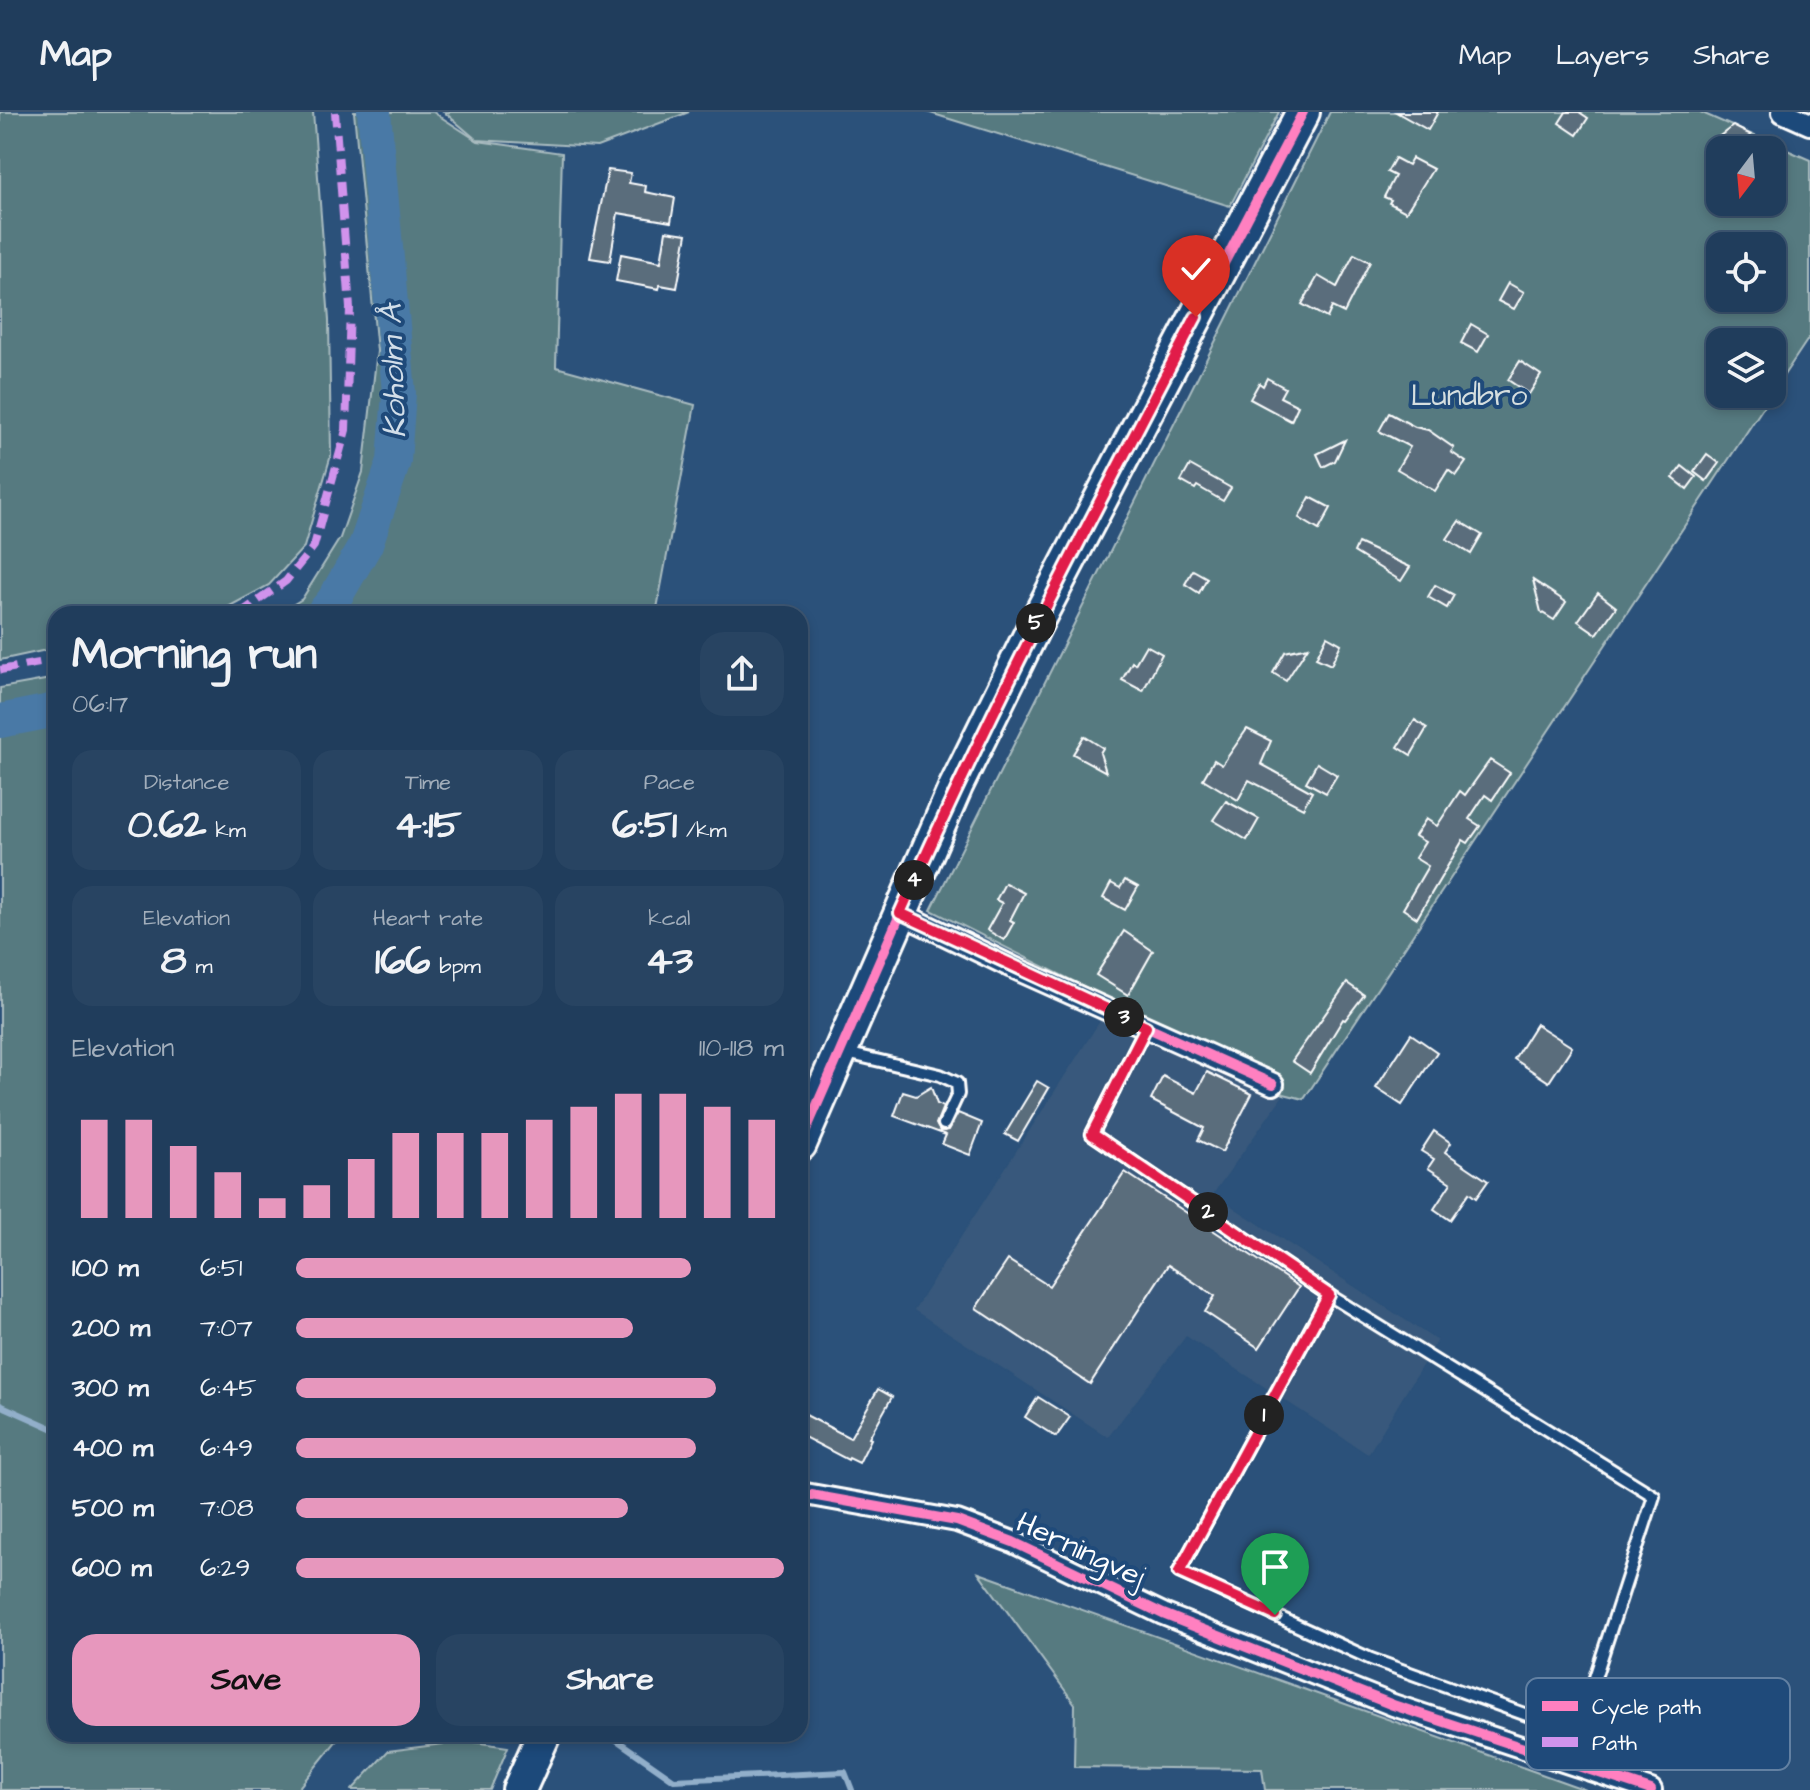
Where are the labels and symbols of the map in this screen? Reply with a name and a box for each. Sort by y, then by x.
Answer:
north arrow [1706,136,1786,216]
pin [1162,235,1230,317]
water label: Koholm Å [369,300,418,439]
park label: Lundbro [1411,375,1527,417]
pin: 5 [1016,603,1056,643]
pin: 4 [894,860,934,900]
pin: 3 [1104,997,1144,1037]
pin: 2 [1188,1192,1228,1232]
pin: 1 [1244,1395,1284,1435]
street label: Herningvej [1009,1502,1153,1599]
pin [1241,1533,1309,1615]
legend [1526,1678,1790,1770]
text: Cycle path [1592,1692,1701,1724]
text: Path [1592,1728,1637,1759]

